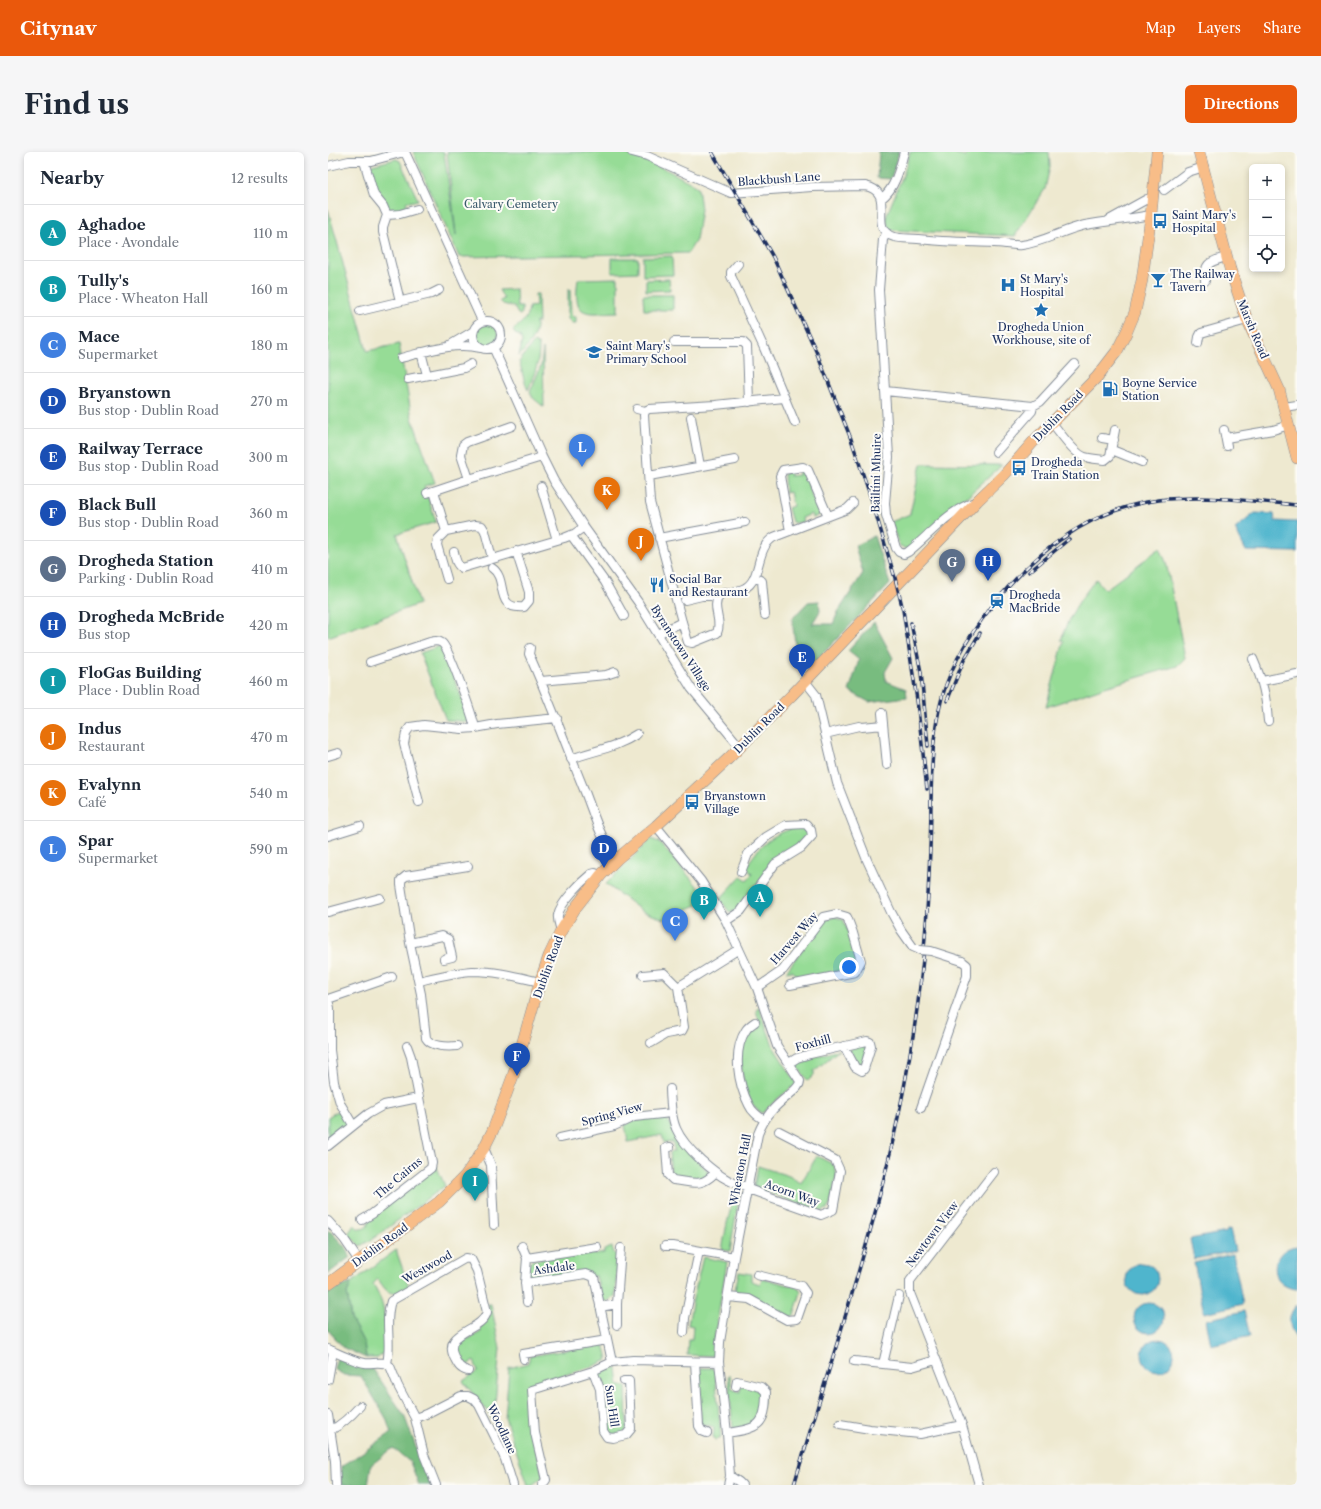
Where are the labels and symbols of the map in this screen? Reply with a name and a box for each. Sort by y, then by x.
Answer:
street label: Blackbush Lane [737,169,821,189]
park label: Calvary Cemetery [464,197,559,211]
place label: Saint Mary's Hospital [1172,208,1236,235]
bus stop icon: Saint Mary's Hospital [1151,212,1169,230]
place label: The Railway Tavern [1170,267,1236,294]
bar icon: The Railway Tavern [1149,271,1167,289]
place label: St Mary's Hospital [1020,272,1068,299]
hospital icon: St Mary's Hospital [999,276,1017,294]
street label: Marsh Road [1234,297,1272,361]
place icon: Drogheda Union Workhouse, site of [1032,301,1050,319]
place label: Drogheda Union Workhouse, site of [991,320,1092,347]
place label: Saint Mary's Primary School [606,339,687,366]
school or university icon: Saint Mary's Primary School [585,343,603,361]
place label: Boyne Service Station [1122,376,1197,403]
fuel station icon: Boyne Service Station [1101,380,1119,398]
street label: Dublin Road [1030,387,1086,445]
street label: Bailtíní Mhuire [868,433,884,513]
pin: L [569,434,595,467]
place label: Drogheda Train Station [1031,455,1099,482]
bus stop icon: Drogheda Train Station [1010,459,1028,477]
pin: K [594,477,620,510]
pin: J [628,528,654,561]
pin: H [975,548,1001,581]
pin: G [939,549,965,582]
place label: Social Bar and Restaurant [669,572,748,599]
restaurant icon: Social Bar and Restaurant [648,576,666,594]
place label: Drogheda MacBride [1009,588,1061,615]
station icon: Drogheda MacBride [988,592,1006,610]
street label: Byranstown Village [648,602,714,694]
pin: E [789,644,815,677]
street label: Dublin Road [731,700,787,756]
place label: Bryanstown Village [703,789,766,816]
bus stop icon: Bryanstown Village [683,793,701,811]
pin: D [591,835,617,868]
pin: A [747,884,773,917]
pin: B [691,887,717,920]
pin: C [662,908,688,941]
street label: Harvest Way [767,908,821,967]
street label: Dublin Road [530,933,566,1000]
your location [839,957,859,977]
street label: Foxhill [794,1031,833,1054]
pin: F [504,1043,530,1076]
street label: Spring View [580,1099,645,1129]
street label: Wheaton Hall [726,1132,754,1208]
street label: The Cairns [371,1154,425,1202]
pin: I [462,1168,488,1201]
street label: Acorn Way [762,1176,822,1210]
street label: Newtown View [903,1197,962,1270]
street label: Dublin Road [349,1220,411,1270]
street label: Westwood [399,1247,455,1287]
street label: Ashdale [531,1258,576,1278]
street label: Sun Hill [602,1384,622,1429]
street label: Woodlane [484,1401,520,1456]

